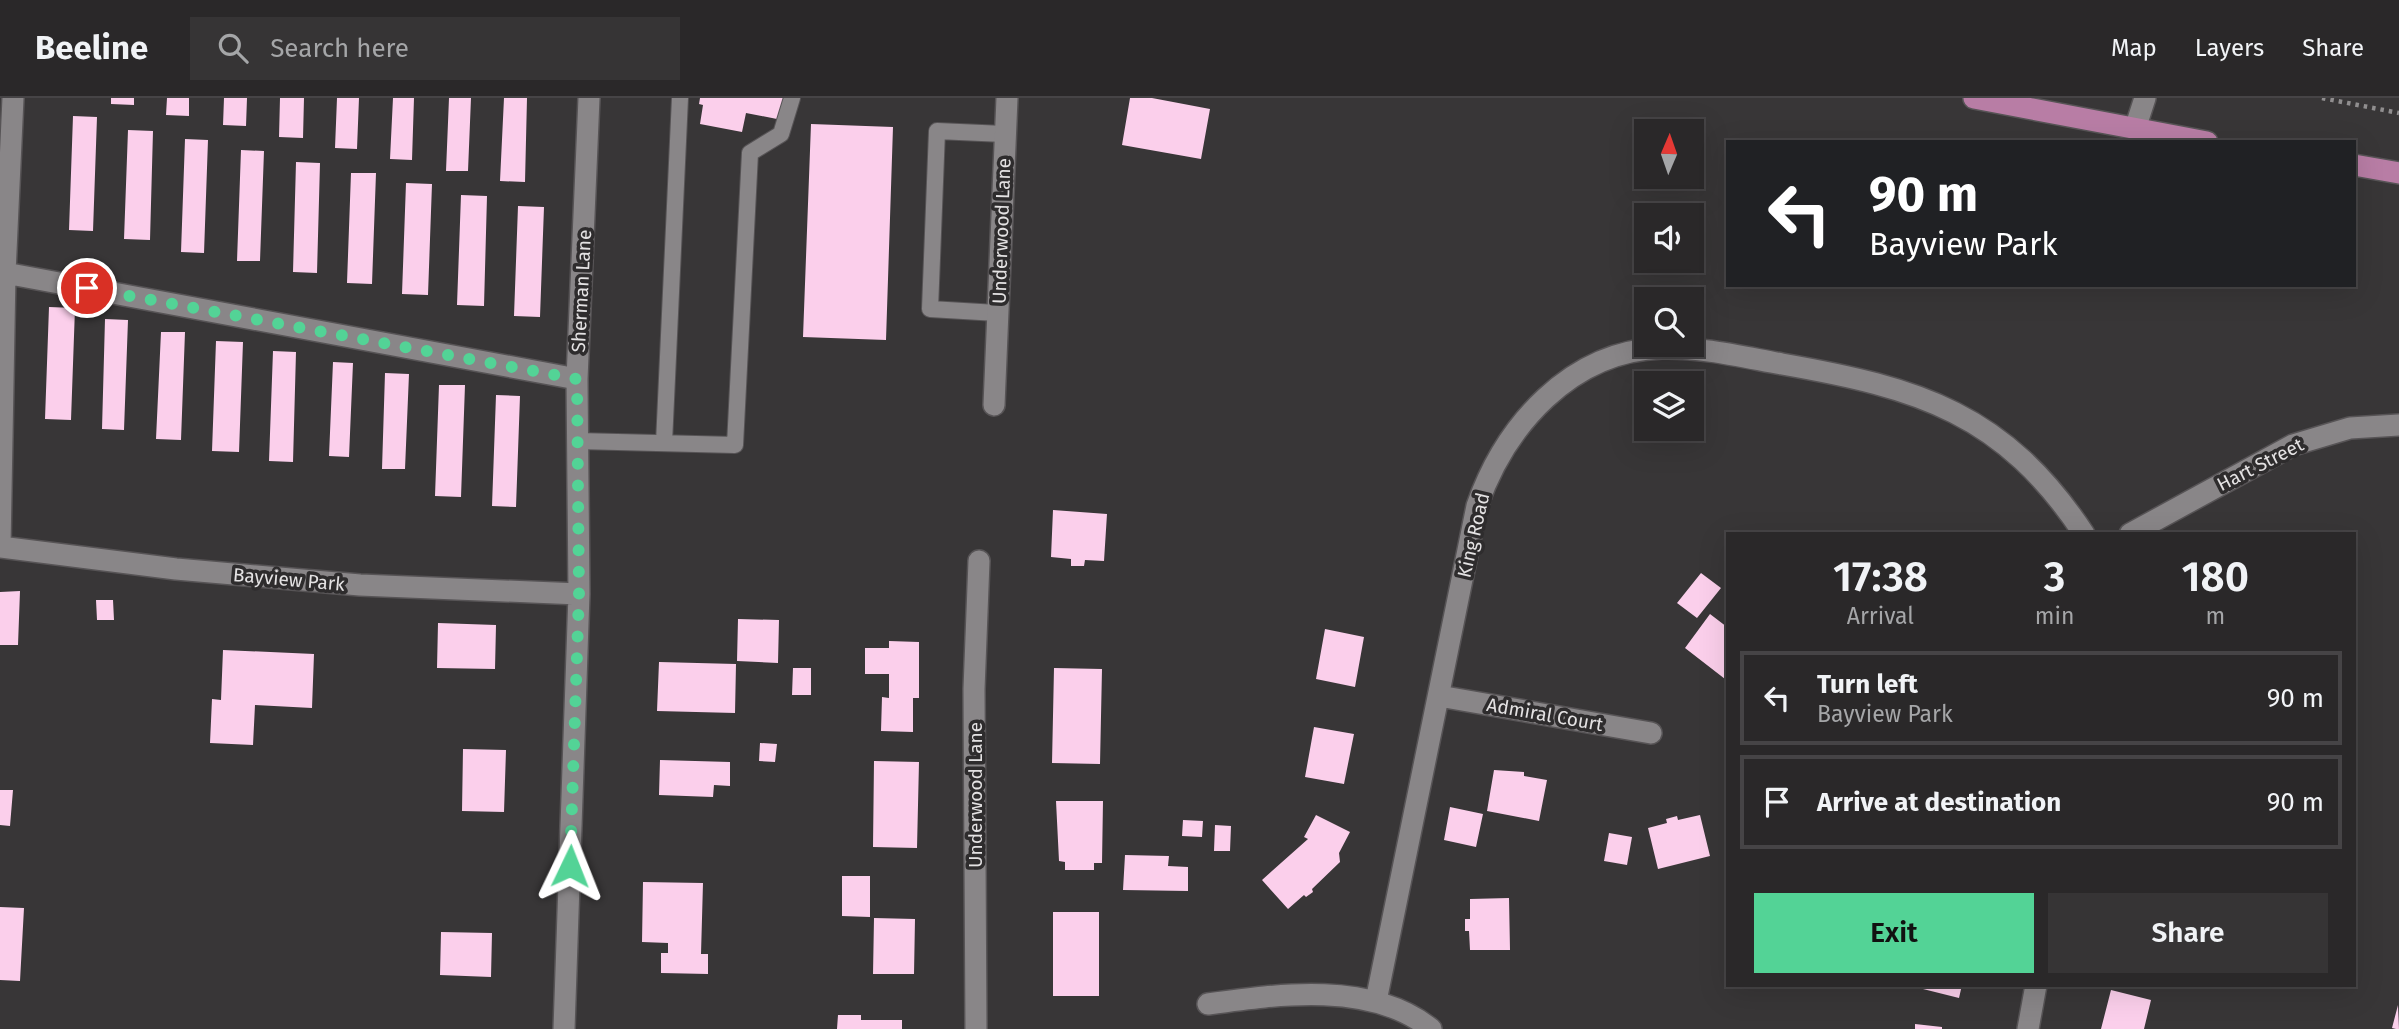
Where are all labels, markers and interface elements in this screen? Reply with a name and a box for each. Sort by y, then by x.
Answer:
search box [190,17,680,80]
text: Beeline [35,28,148,68]
icon: search [214,29,252,67]
text: Search here [270,33,409,64]
text: Map [2111,34,2157,62]
text: Layers [2195,34,2264,62]
text: Share [2302,34,2364,62]
north arrow [1634,119,1704,189]
map controls [1634,119,1704,441]
street label: Underwood Lane [987,158,1016,304]
text: 90 m [1869,165,1978,224]
icon: left [1754,168,1845,259]
button: sound [1634,203,1704,273]
text: Bayview Park [1869,225,2058,263]
street label: Sherman Lane [567,229,596,353]
pin [57,258,117,318]
icon: arrive [68,269,106,307]
button: search [1634,287,1704,357]
button: layers [1634,371,1704,441]
street label: Hart Street [2213,433,2307,496]
street label: King Road [1453,490,1494,580]
text: 17:38 [1833,552,1928,602]
text: 3 [2044,552,2066,602]
text: 180 [2181,552,2249,602]
street label: Bayview Park [232,563,346,596]
text: Arrival [1847,602,1914,630]
text: min [2035,602,2075,630]
text: m [2205,602,2225,630]
text: Turn left [1817,669,1918,700]
icon: left [1758,679,1796,717]
text: 90 m [2267,683,2324,714]
street label: Admiral Court [1485,693,1605,736]
text: Bayview Park [1817,700,1953,728]
street label: Underwood Lane [964,722,987,868]
icon: arrive [1758,783,1796,821]
text: Arrive at destination [1817,787,2061,818]
text: 90 m [2267,787,2324,818]
position arrow [533,829,607,903]
button: Exit [1754,893,2034,973]
button: Share [2048,893,2328,973]

